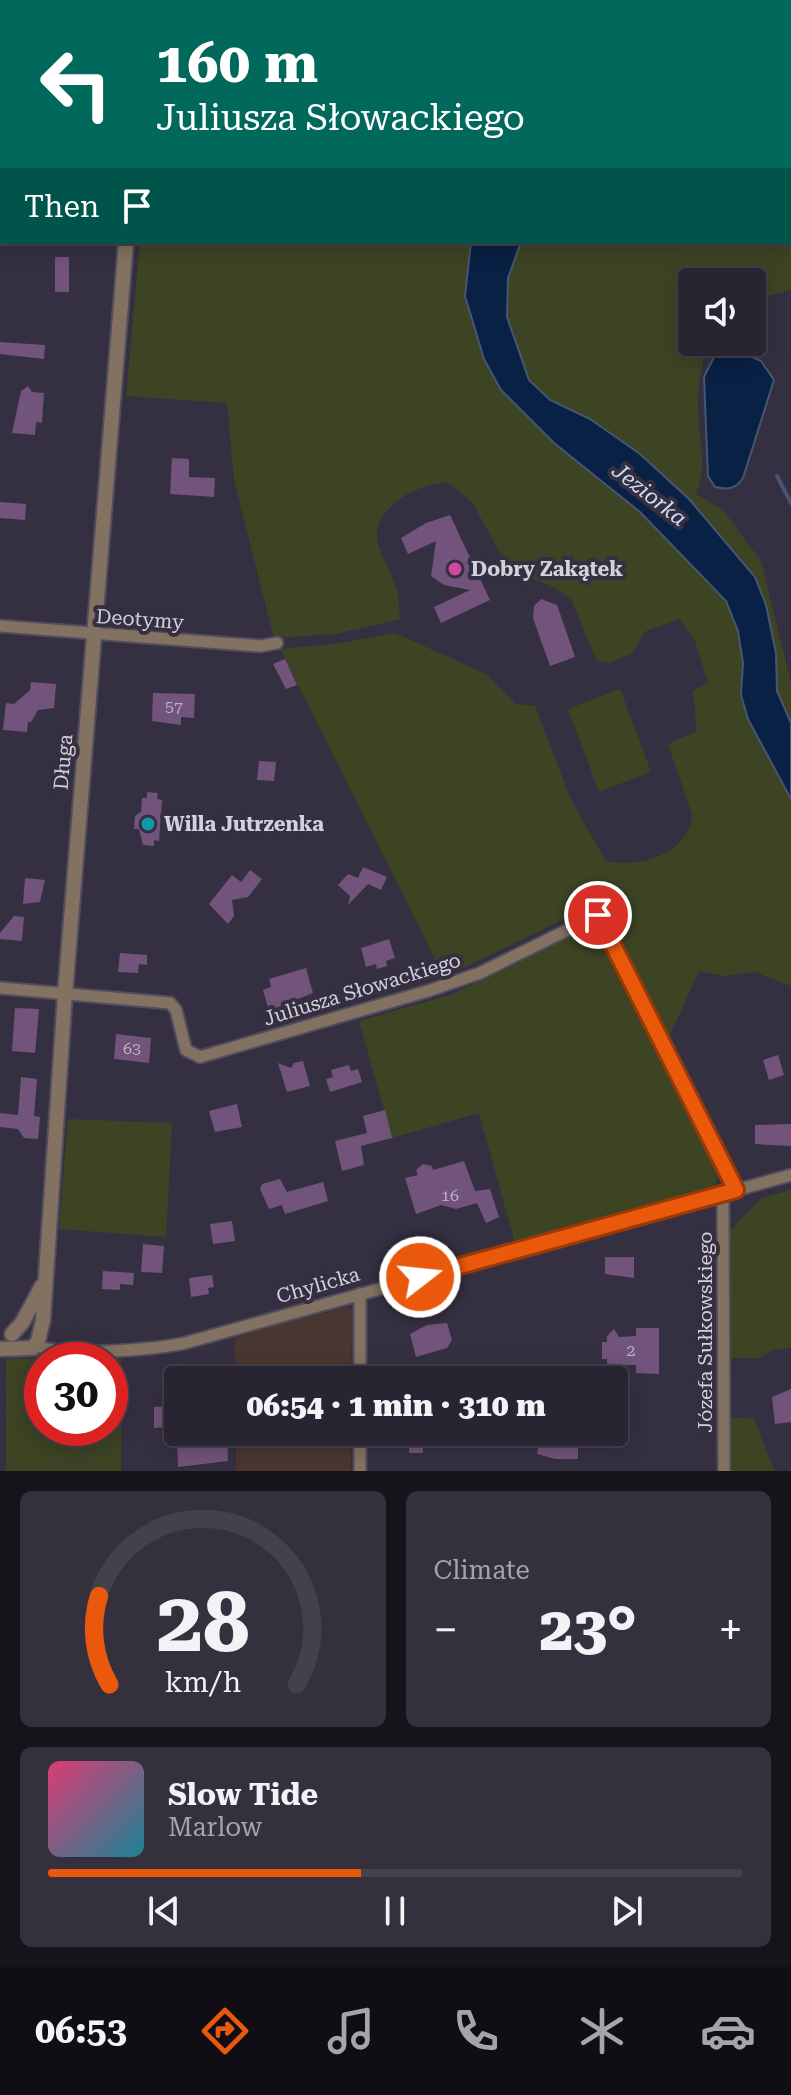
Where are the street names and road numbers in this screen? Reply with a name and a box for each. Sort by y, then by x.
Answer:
street label: Deotymy [95,604,185,634]
street label: Długa [49,733,77,791]
street label: Juliusza Słowackiego [260,948,464,1030]
street label: Józefa Sułkowskiego [693,1231,717,1433]
street label: Chylicka [274,1262,363,1308]

